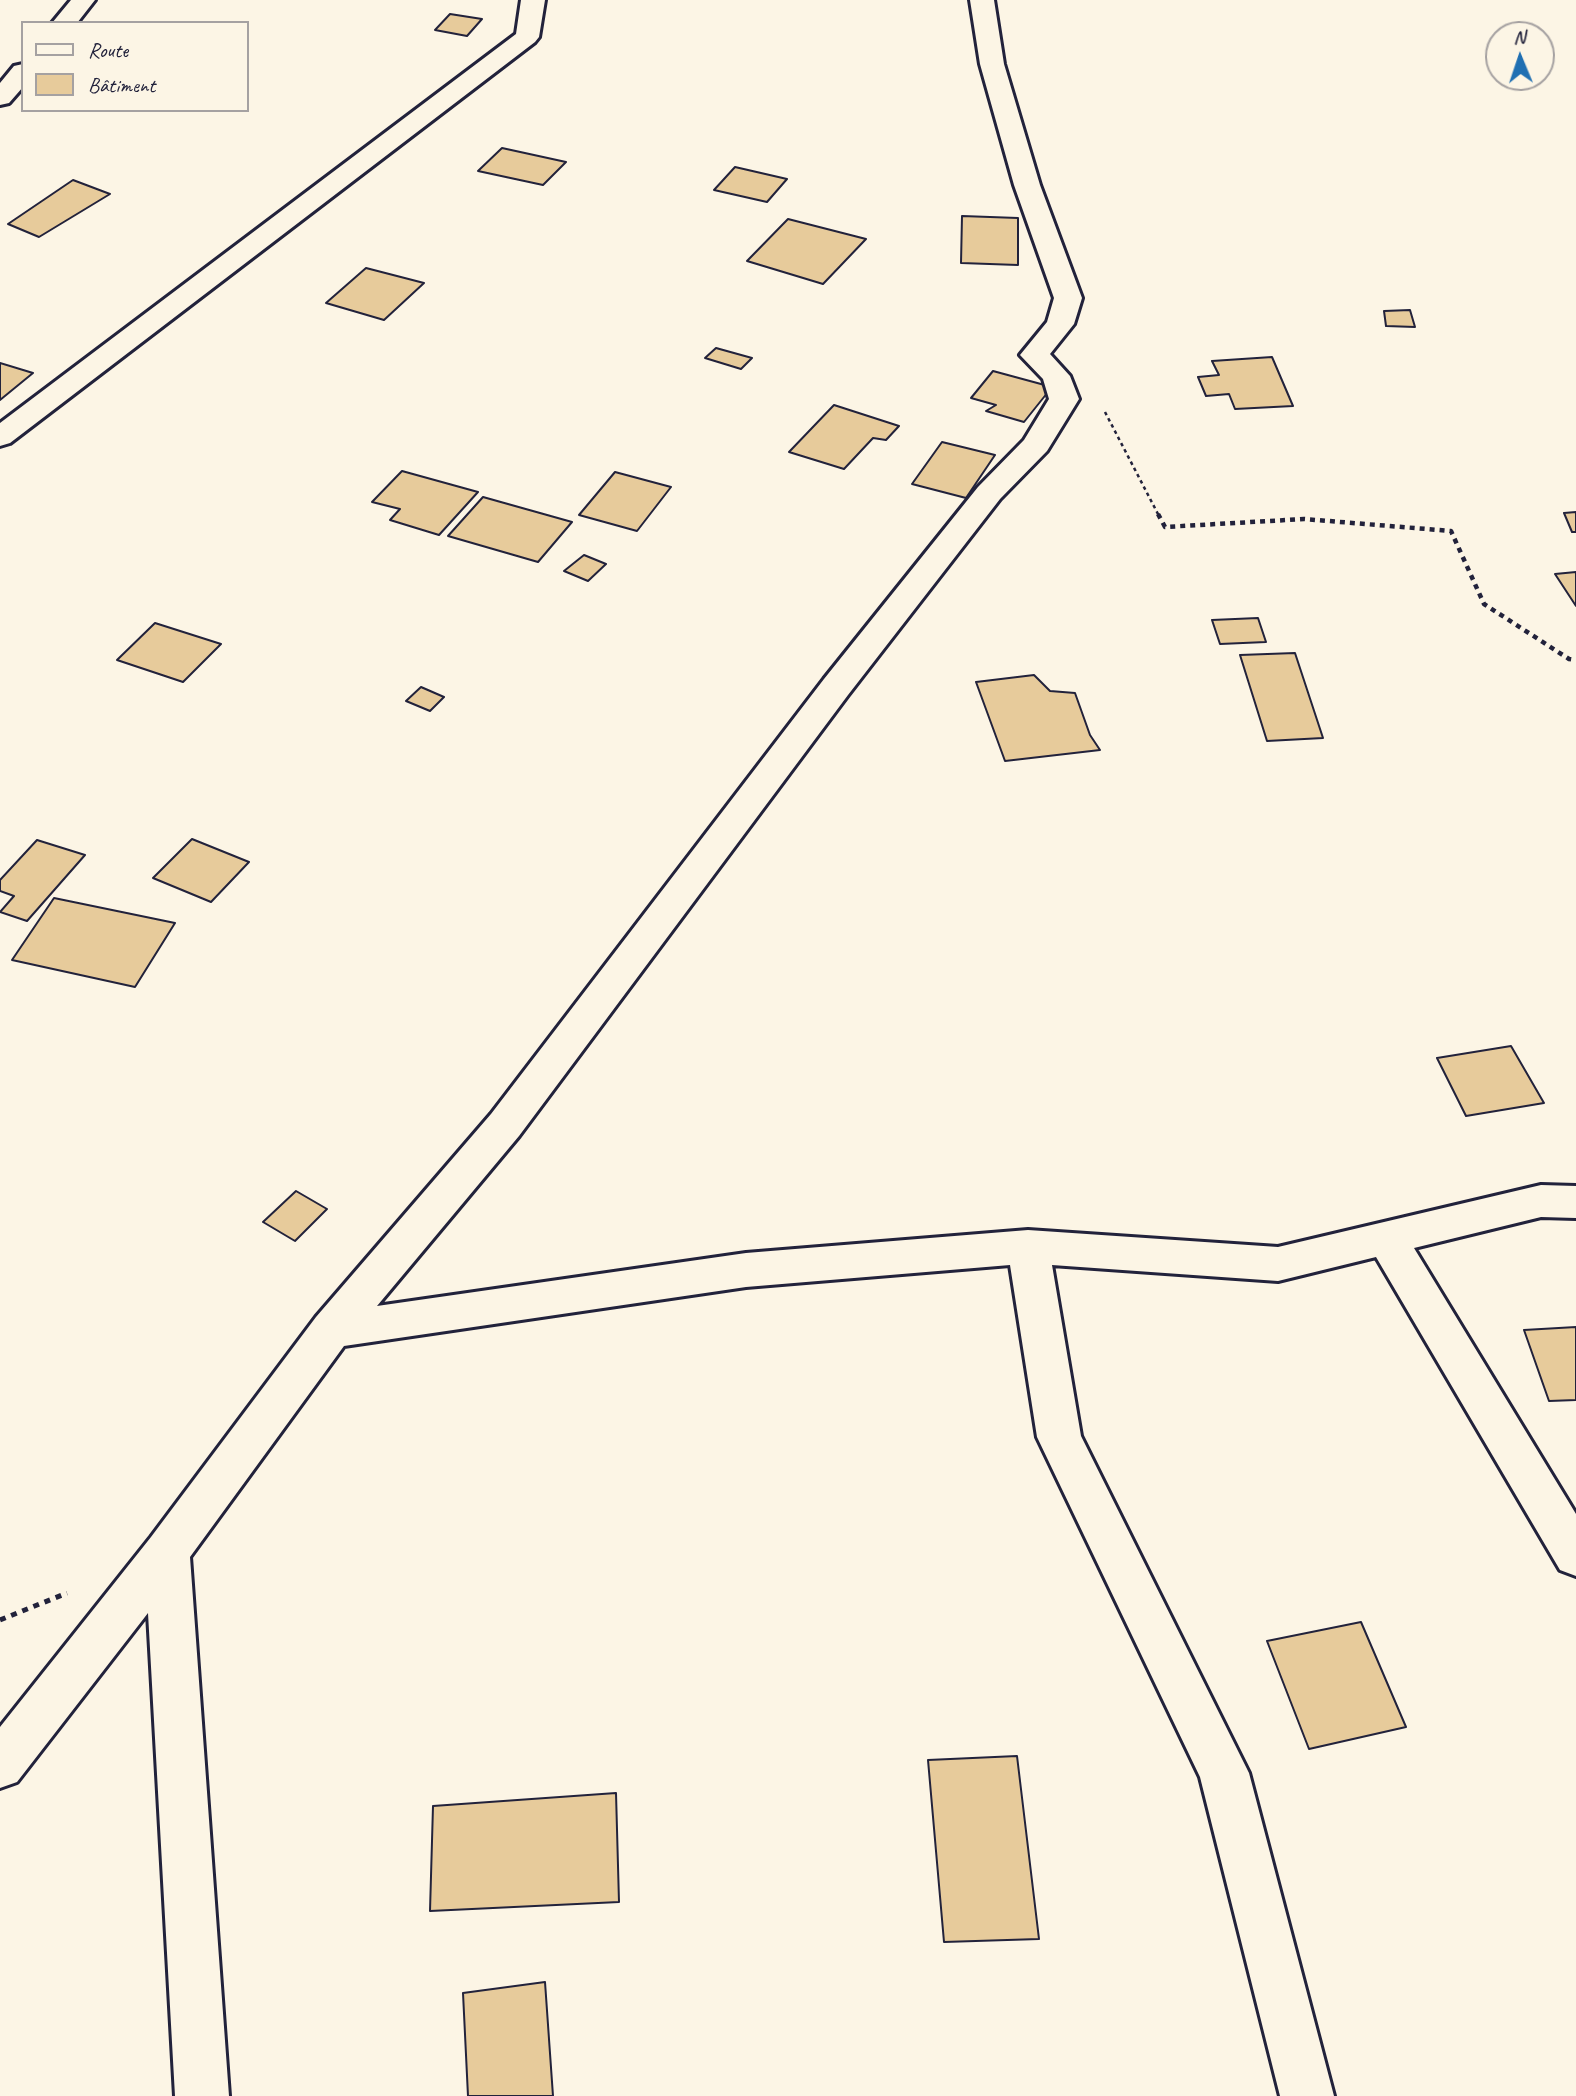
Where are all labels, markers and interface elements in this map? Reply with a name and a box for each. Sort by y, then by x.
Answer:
legend [21,21,248,112]
north arrow [1485,21,1555,91]
text: N [1513,25,1526,49]
text: Route [88,37,128,63]
text: Bâtiment [88,72,155,98]

